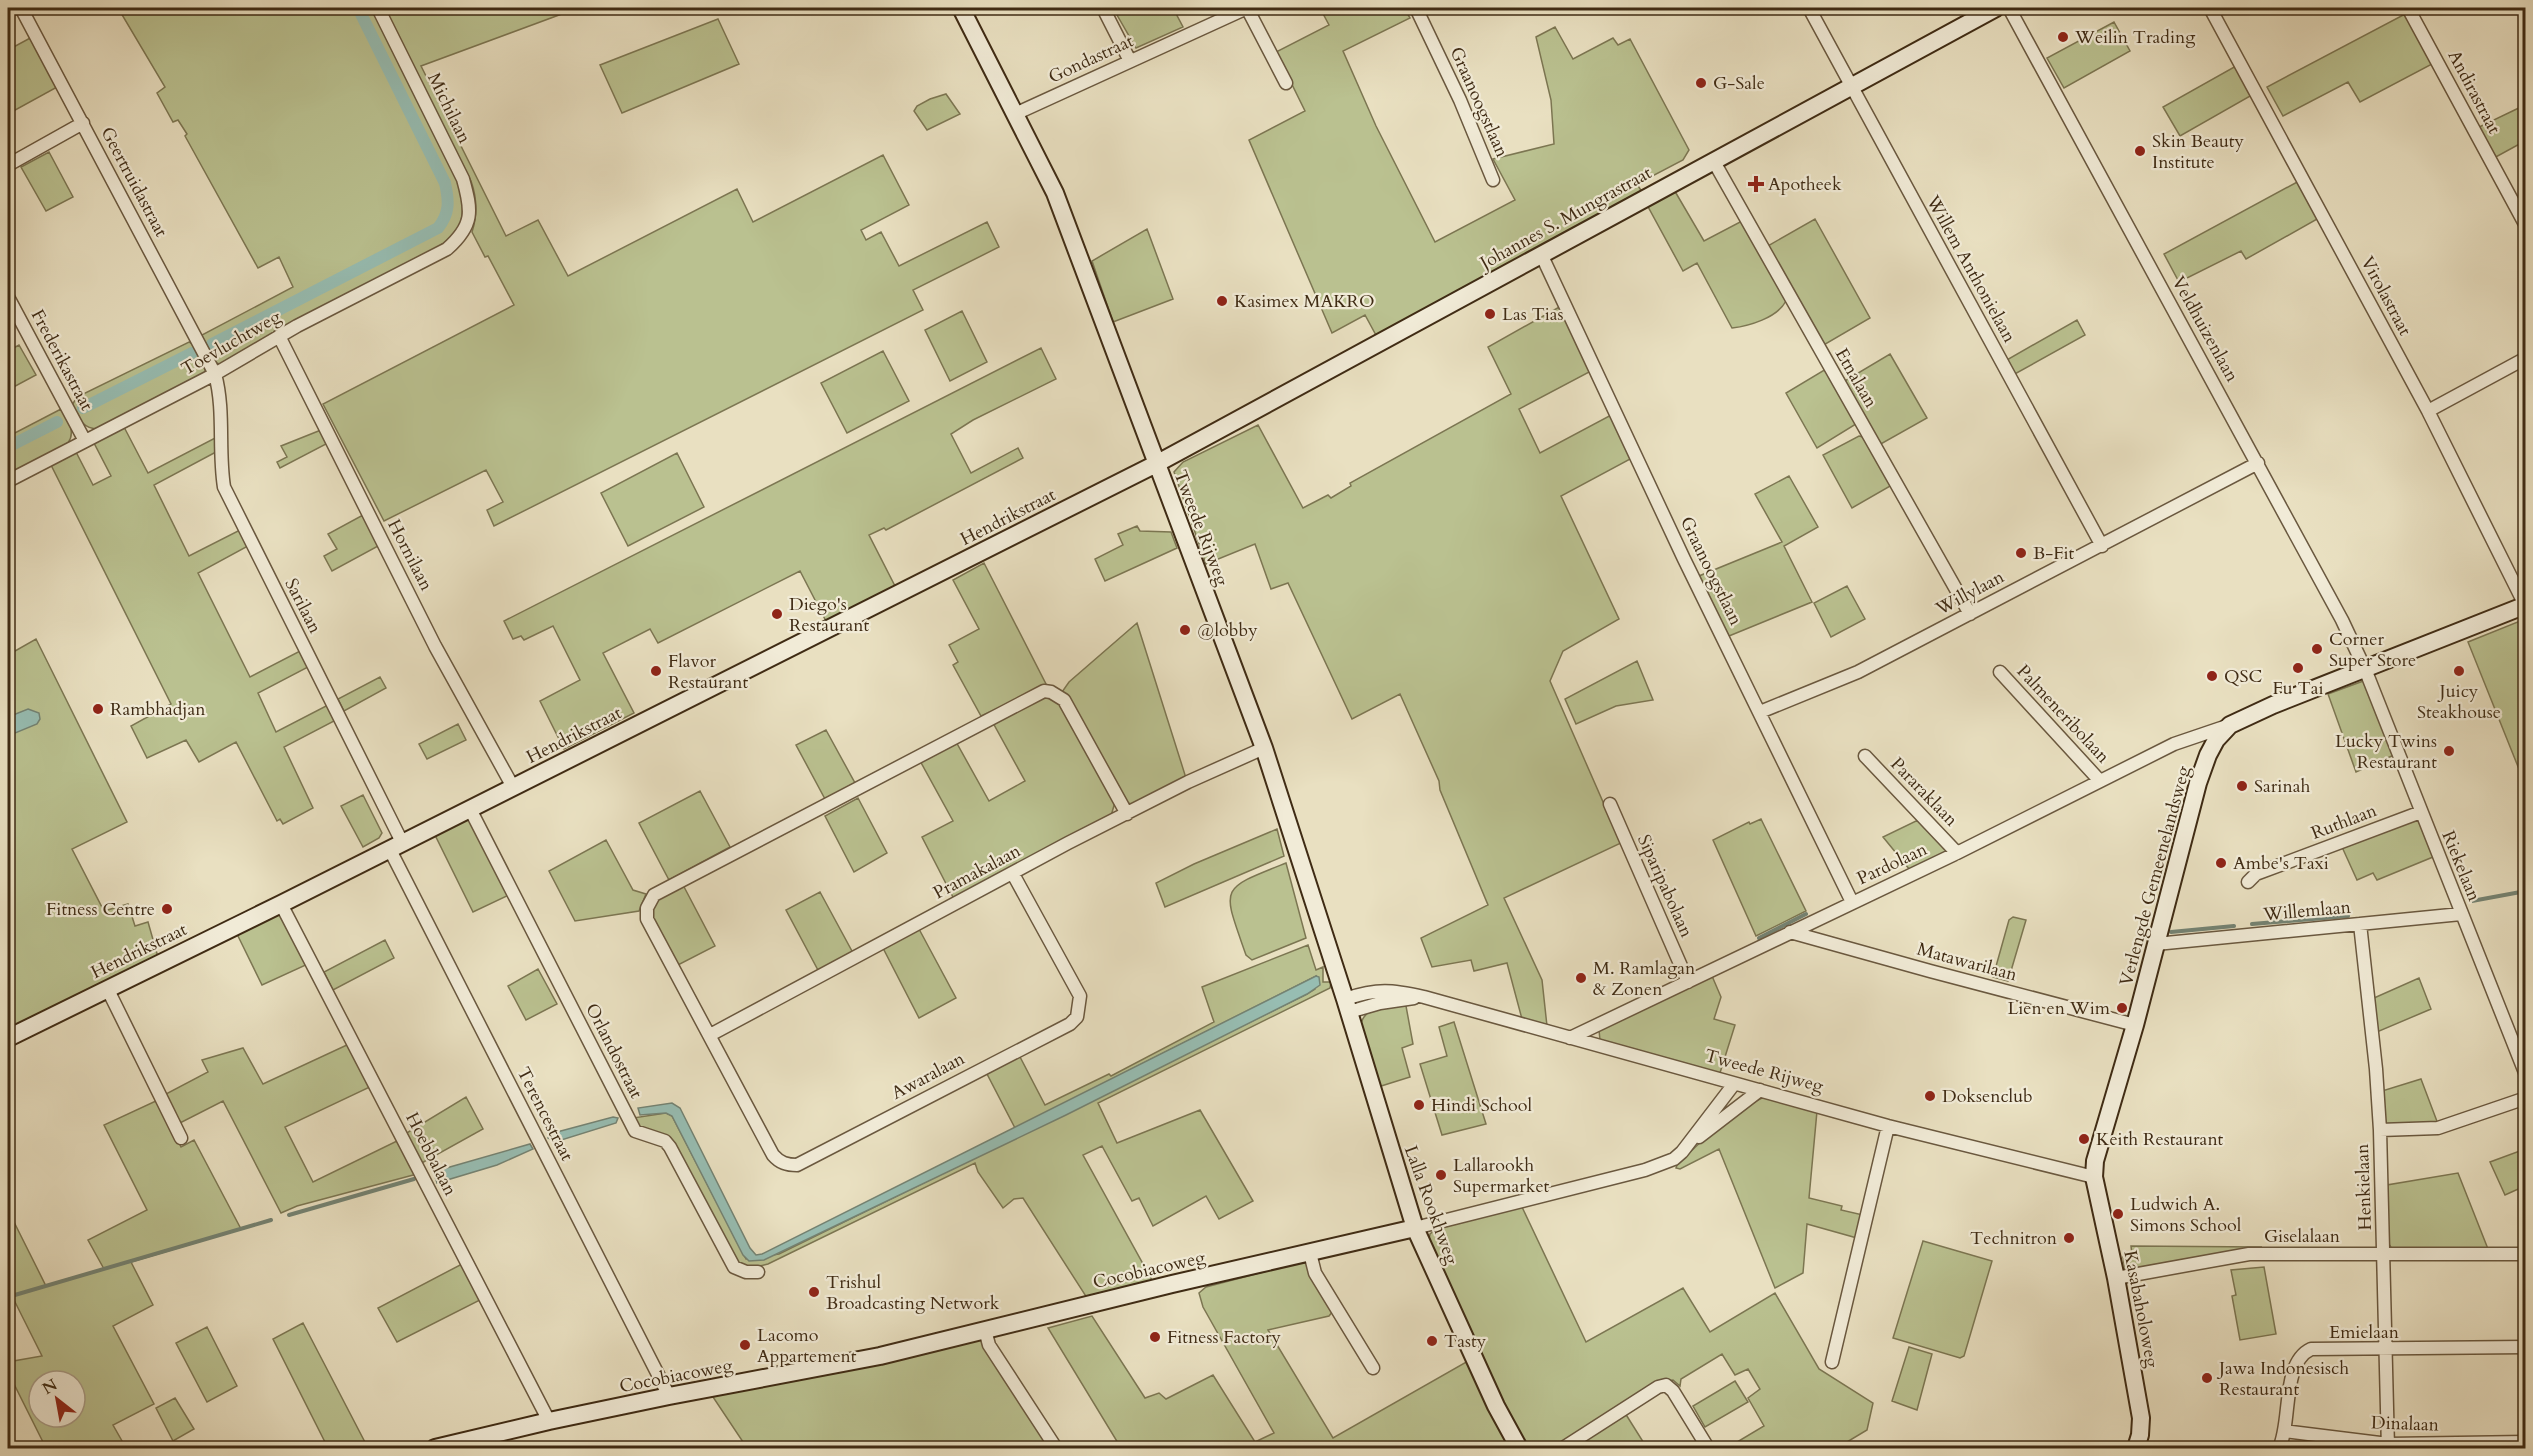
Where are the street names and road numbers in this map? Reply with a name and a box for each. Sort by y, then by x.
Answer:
street label: Gondastraat [1044,28,1138,90]
street label: Graanoogstlaan [1444,43,1515,162]
street label: Andirastraat [2441,46,2507,139]
street label: Michilaan [421,69,477,148]
street label: Geertruidastraat [95,123,174,242]
street label: Johannes S. Mungrastraat [1473,160,1656,277]
street label: Willem Anthonielaan [1920,190,2022,348]
street label: Virolastraat [2355,252,2417,340]
street label: Veldhuizenlaan [2166,272,2245,387]
street label: Toevluchtweg [177,304,286,382]
street label: Frederikastraat [25,305,99,415]
street label: Etnalaan [1829,344,1884,413]
street label: Tweede Rijweg [1167,467,1235,590]
street label: Hendrikstraat [956,482,1060,552]
street label: Graanoogstlaan [1674,512,1748,630]
street label: Hornilaan [381,515,439,596]
street label: Willylaan [1931,564,2009,622]
street label: Sarilaan [279,574,328,639]
street label: Palmeneribolaan [2011,659,2116,769]
street label: Hendrikstraat [522,700,626,770]
street label: Pararaklaan [1885,752,1964,833]
street label: Verlengde Gemeenelandsweg [2114,762,2197,989]
street label: Ruthlaan [2308,798,2381,846]
street label: Riekelaan [2436,827,2487,906]
street label: Siparipabolaan [1631,831,1699,942]
street label: Pardolaan [1853,837,1932,891]
street label: Pramakalaan [929,838,1026,906]
street label: Willemlaan [2261,895,2353,927]
street label: Hendrikstraat [87,917,191,985]
street label: Matawarilaan [1914,937,2020,988]
street label: Orlandostraat [579,999,649,1103]
street label: Tweede Rijweg [1702,1043,1827,1099]
street label: Awaralaan [887,1046,970,1106]
street label: Terencestraat [511,1063,579,1166]
street label: Hoebbalaan [399,1108,463,1201]
street label: Lalla Rookhweg [1398,1142,1464,1269]
street label: Henkielaan [2350,1142,2378,1231]
street label: Giselalaan [2264,1224,2341,1249]
street label: Cocobiacoweg [1090,1245,1209,1295]
street label: Kasabaholoweg [2117,1248,2165,1371]
street label: Emielaan [2329,1320,2400,1345]
street label: Cocobiacoweg [617,1353,736,1399]
street label: Dinalaan [2371,1410,2440,1438]

